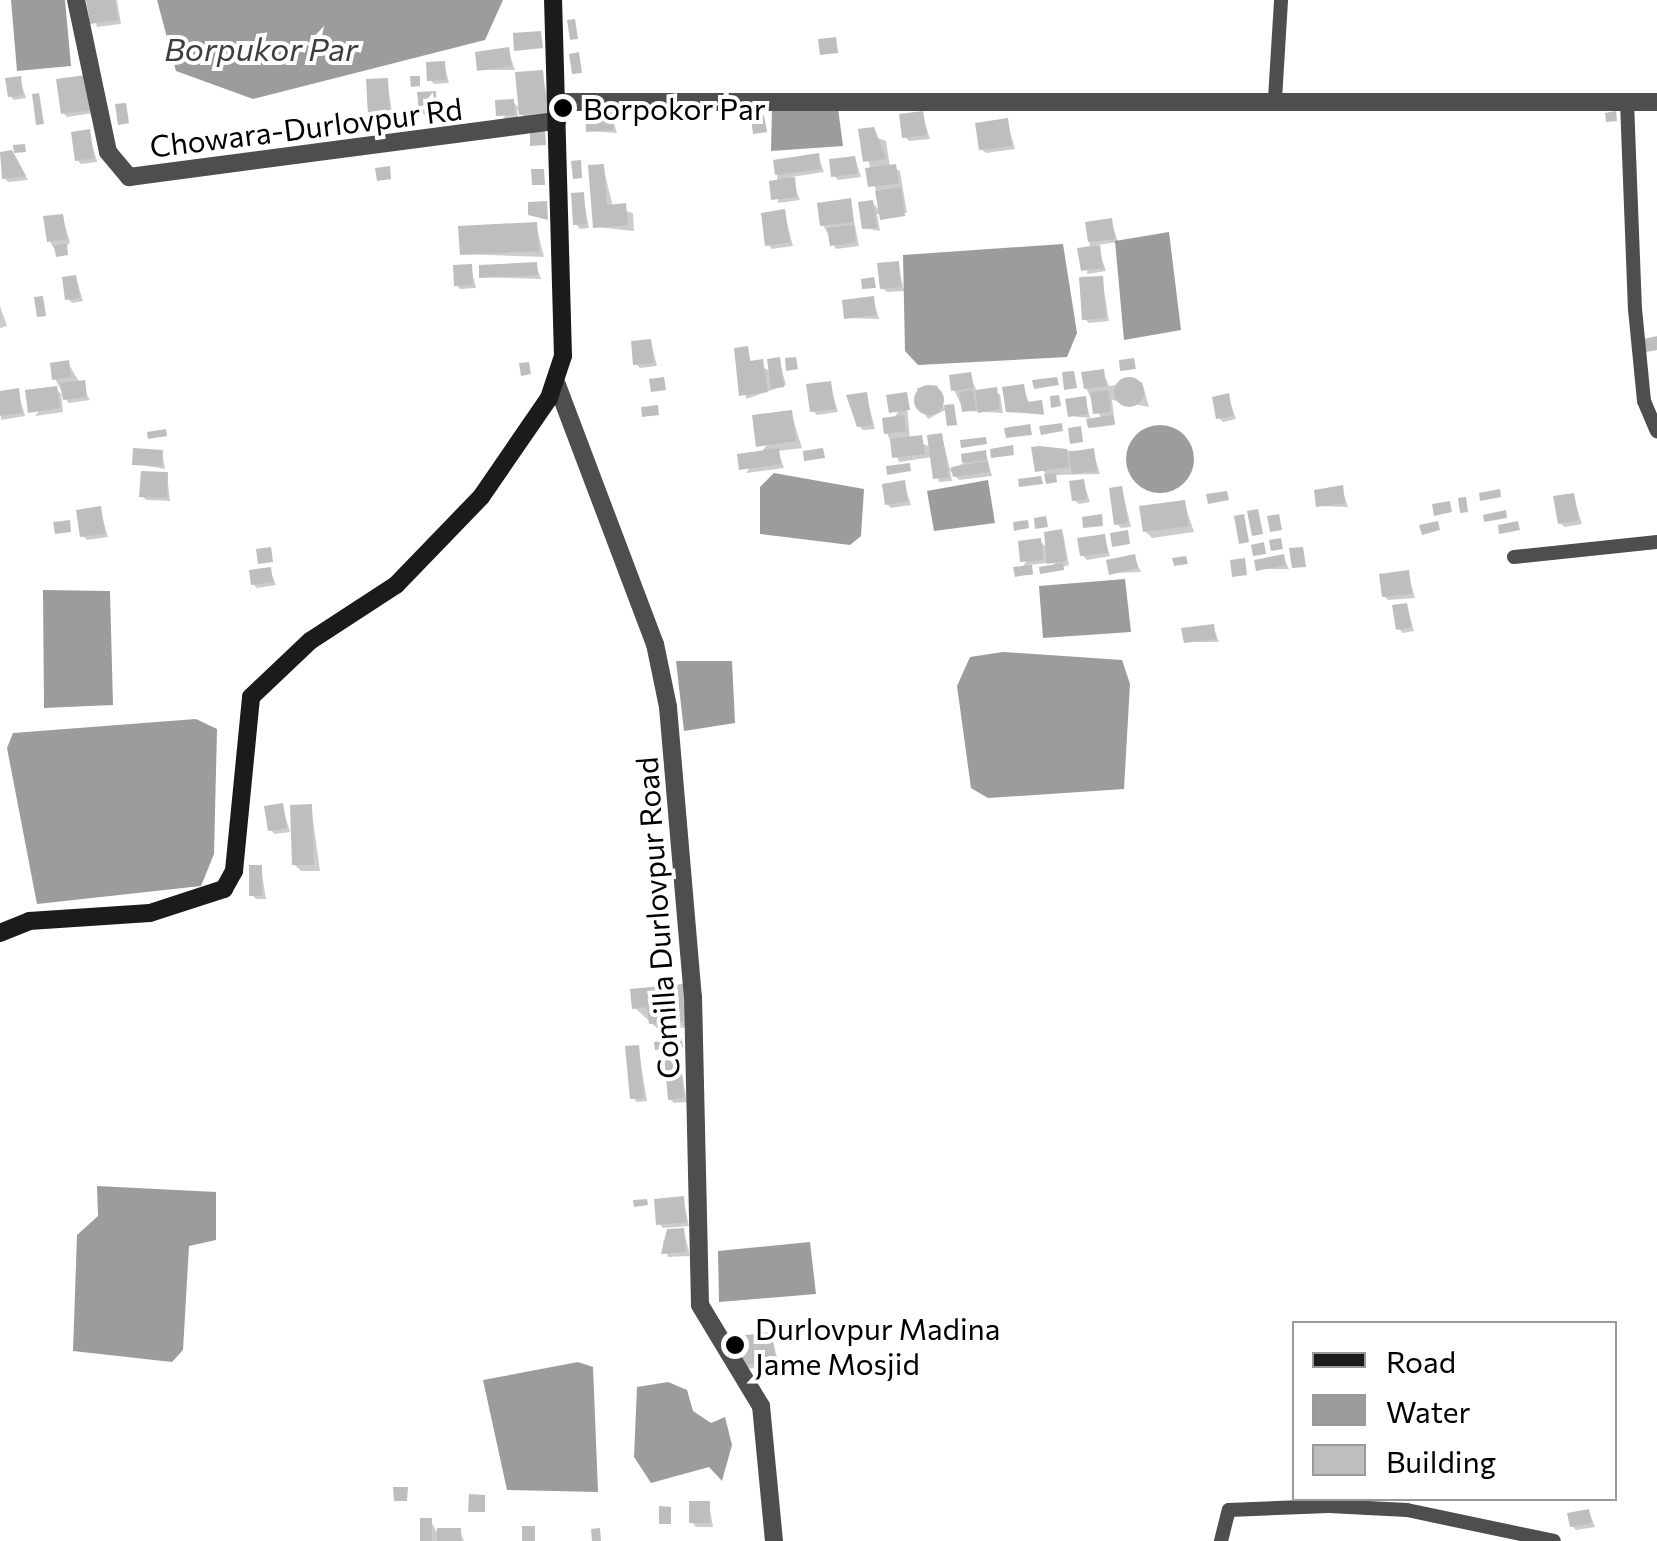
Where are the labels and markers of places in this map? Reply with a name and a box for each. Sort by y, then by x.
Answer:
place label: Borpokor Par [583,90,766,126]
marker: Borpokor Par [552,97,574,119]
place label: Durlovpur Madina Jame Mosjid [755,1310,1000,1380]
marker: Durlovpur Madina Jame Mosjid [724,1334,746,1356]

